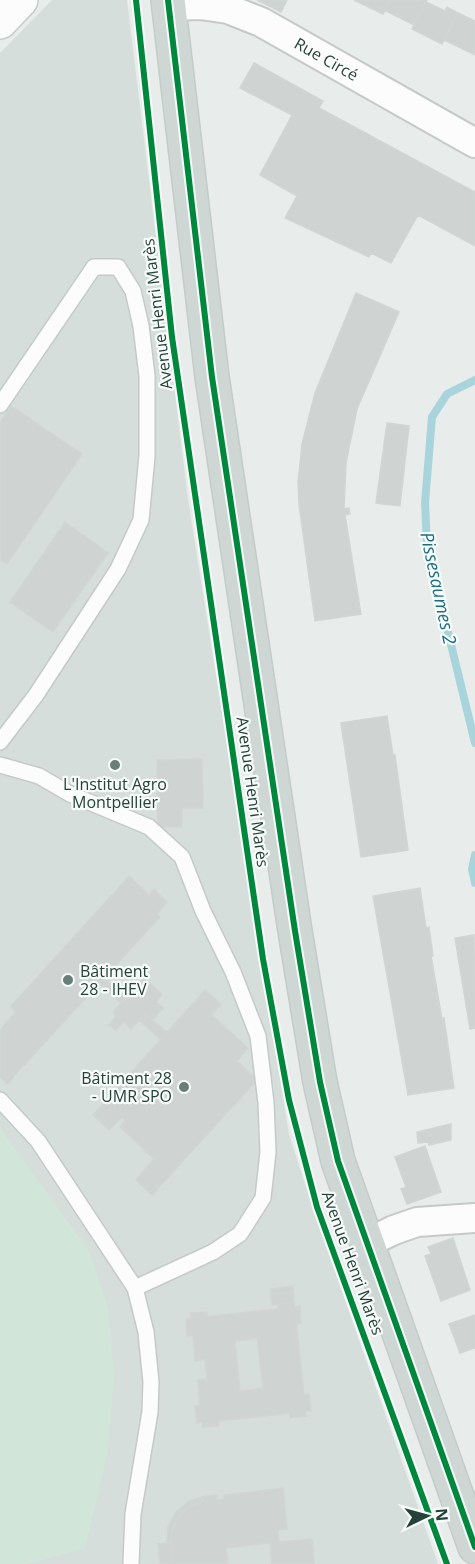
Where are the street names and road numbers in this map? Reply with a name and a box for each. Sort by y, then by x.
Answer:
street label: Rue Circé [291,32,362,86]
street label: Avenue Henri Marès [137,237,177,391]
street label: Avenue Henri Marès [232,715,274,869]
street label: Avenue Henri Marès [317,1188,389,1338]

